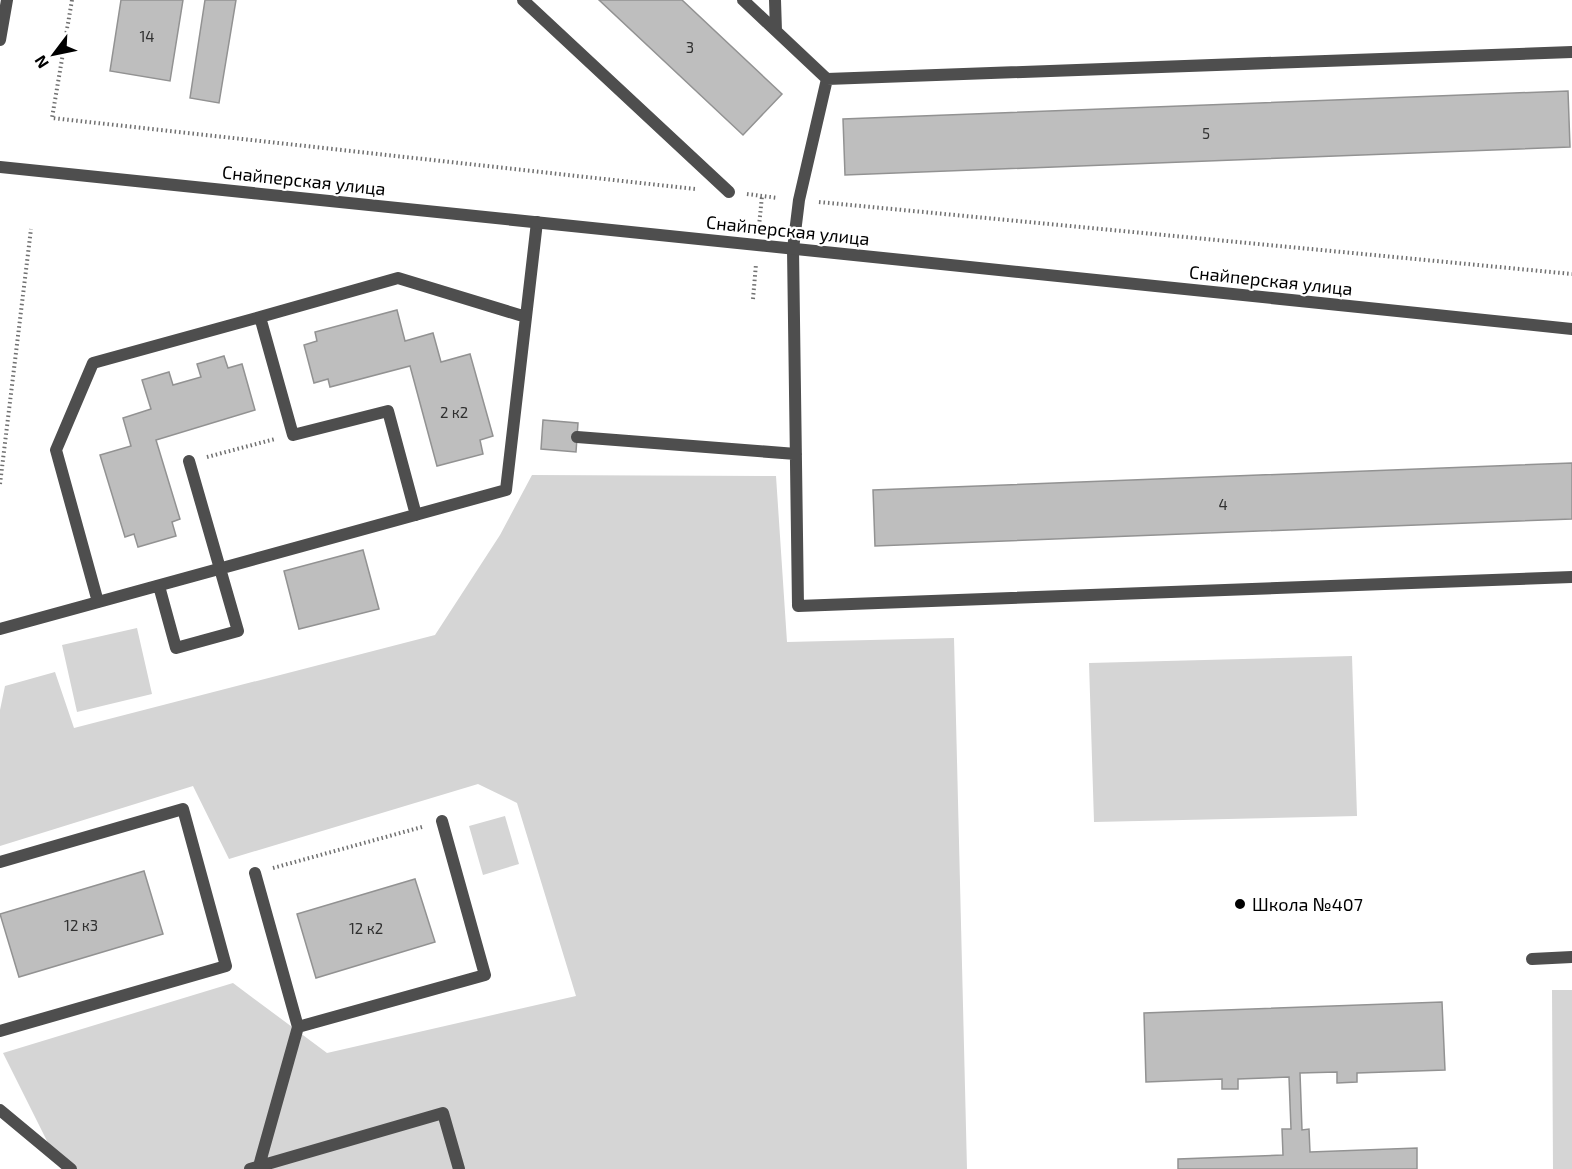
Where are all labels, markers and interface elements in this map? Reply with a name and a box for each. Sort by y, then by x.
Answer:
north arrow [24,24,84,84]
house number: 14 [139,27,155,45]
house number: 3 [686,38,694,56]
text: N [30,52,52,72]
house number: 5 [1202,124,1210,142]
street label: Снайперская улица [221,160,387,200]
street label: Снайперская улица [705,210,871,250]
street label: Снайперская улица [1188,260,1354,300]
house number: 2 к2 [440,403,468,421]
house number: 4 [1218,495,1228,513]
place label: Школа №407 [1252,893,1363,915]
marker: Школа №407 [1233,897,1247,911]
house number: 12 к3 [64,916,98,934]
house number: 12 к2 [349,919,383,937]

